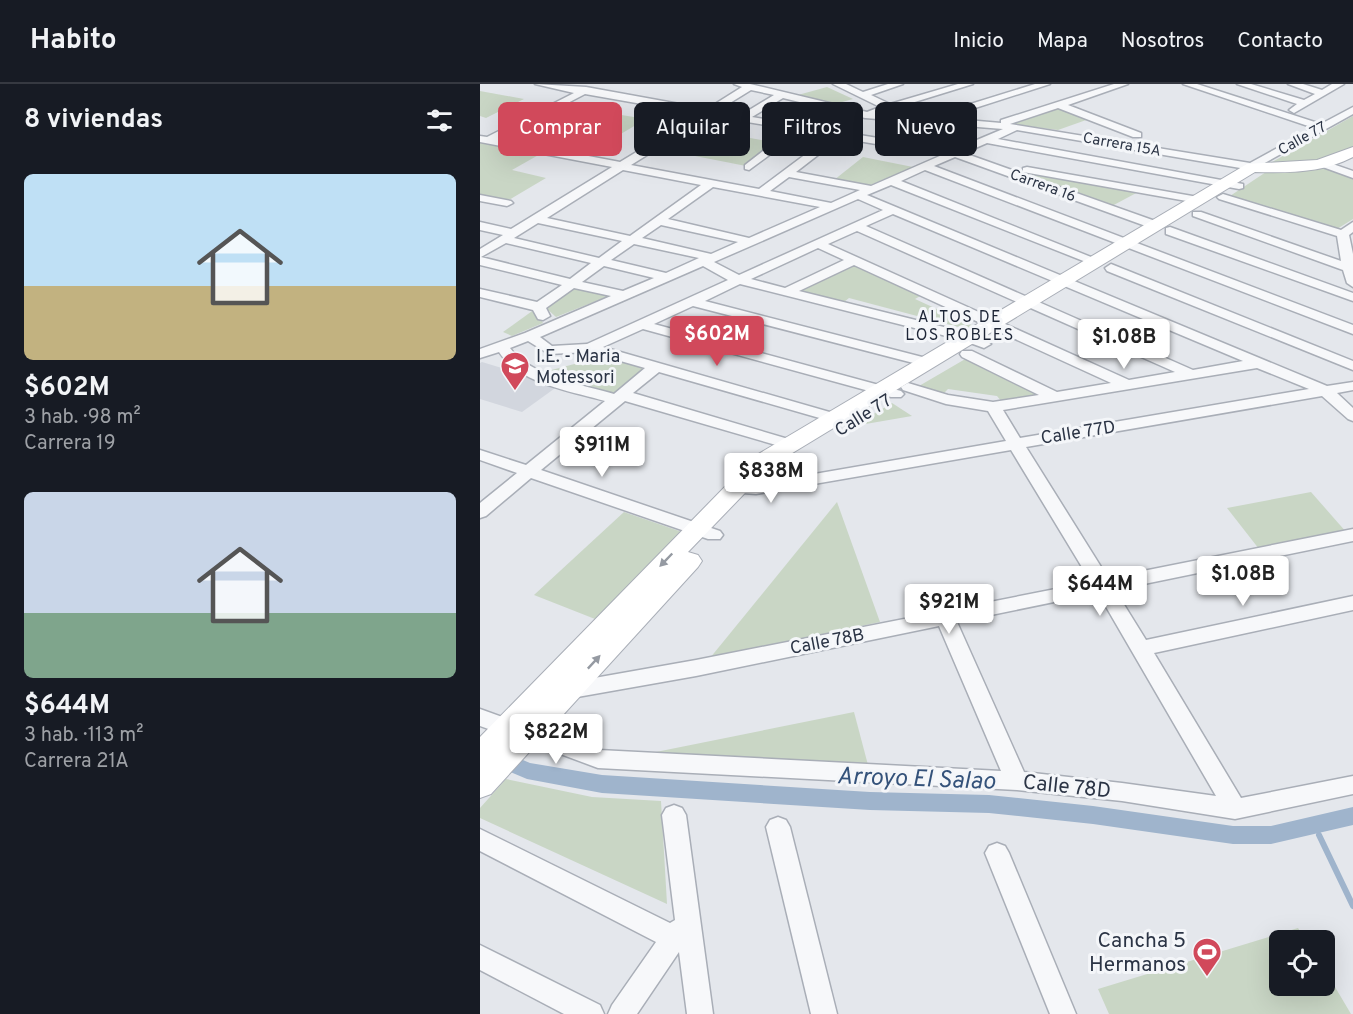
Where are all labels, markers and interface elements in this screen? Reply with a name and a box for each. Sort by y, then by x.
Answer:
text: Habito [30,23,117,59]
text: Inicio [953,28,1004,55]
text: Mapa [1037,28,1088,55]
text: Nosotros [1121,28,1204,55]
text: Contacto [1237,28,1323,55]
chip: Comprar [498,102,622,156]
chip: Alquilar [634,102,750,156]
chip: Filtros [762,102,863,156]
chip: Nuevo [875,102,977,156]
text: 8 viviendas [24,104,163,137]
icon: filters [423,104,456,137]
street label: Calle 77 [1275,118,1330,160]
street label: Carrera 15A [1081,129,1162,162]
street label: Carrera 16 [1007,166,1078,207]
icon: home [186,213,294,321]
district label: ALTOS DE LOS ROBLES [905,308,1015,346]
pin: $602M [675,316,759,367]
pin: $1.08B [1075,319,1173,370]
text: $602M [684,322,750,348]
text: $1.08B [1092,325,1156,351]
place label: I.E. - Maria Motessori [536,346,620,390]
school or university icon: I.E. - Maria Motessori [499,350,531,392]
text: $602M [24,372,110,405]
street label: Calle 77 [831,390,897,443]
text: 3 hab. · 98 m² [24,405,141,431]
street label: Calle 77D [1039,416,1117,451]
pin: $911M [560,427,644,478]
text: Carrera 19 [24,431,116,457]
text: $911M [574,433,630,459]
pin: $838M [729,453,813,504]
text: $838M [738,459,804,485]
icon: home [186,531,294,639]
one-way arrow [659,553,673,567]
pin: $1.08B [1194,556,1292,607]
text: $1.08B [1211,562,1275,588]
pin: $644M [1058,566,1142,617]
text: $644M [1067,572,1133,598]
pin: $921M [907,584,991,635]
text: $921M [919,590,979,616]
street label: Calle 78B [788,624,866,661]
one-way arrow [587,654,601,669]
text: $644M [24,690,110,723]
pin: $822M [514,714,598,765]
text: $822M [524,720,588,746]
text: 3 hab. · 113 m² [24,723,143,749]
text: Carrera 21A [24,749,129,775]
water label: Arroyo El Salao [836,762,996,798]
street label: Calle 78D [1021,769,1112,806]
place label: Cancha 5 Hermanos [1089,928,1186,979]
map controls [1269,930,1335,996]
button: locate [1269,930,1335,996]
sports icon: Cancha 5 Hermanos [1191,936,1223,978]

